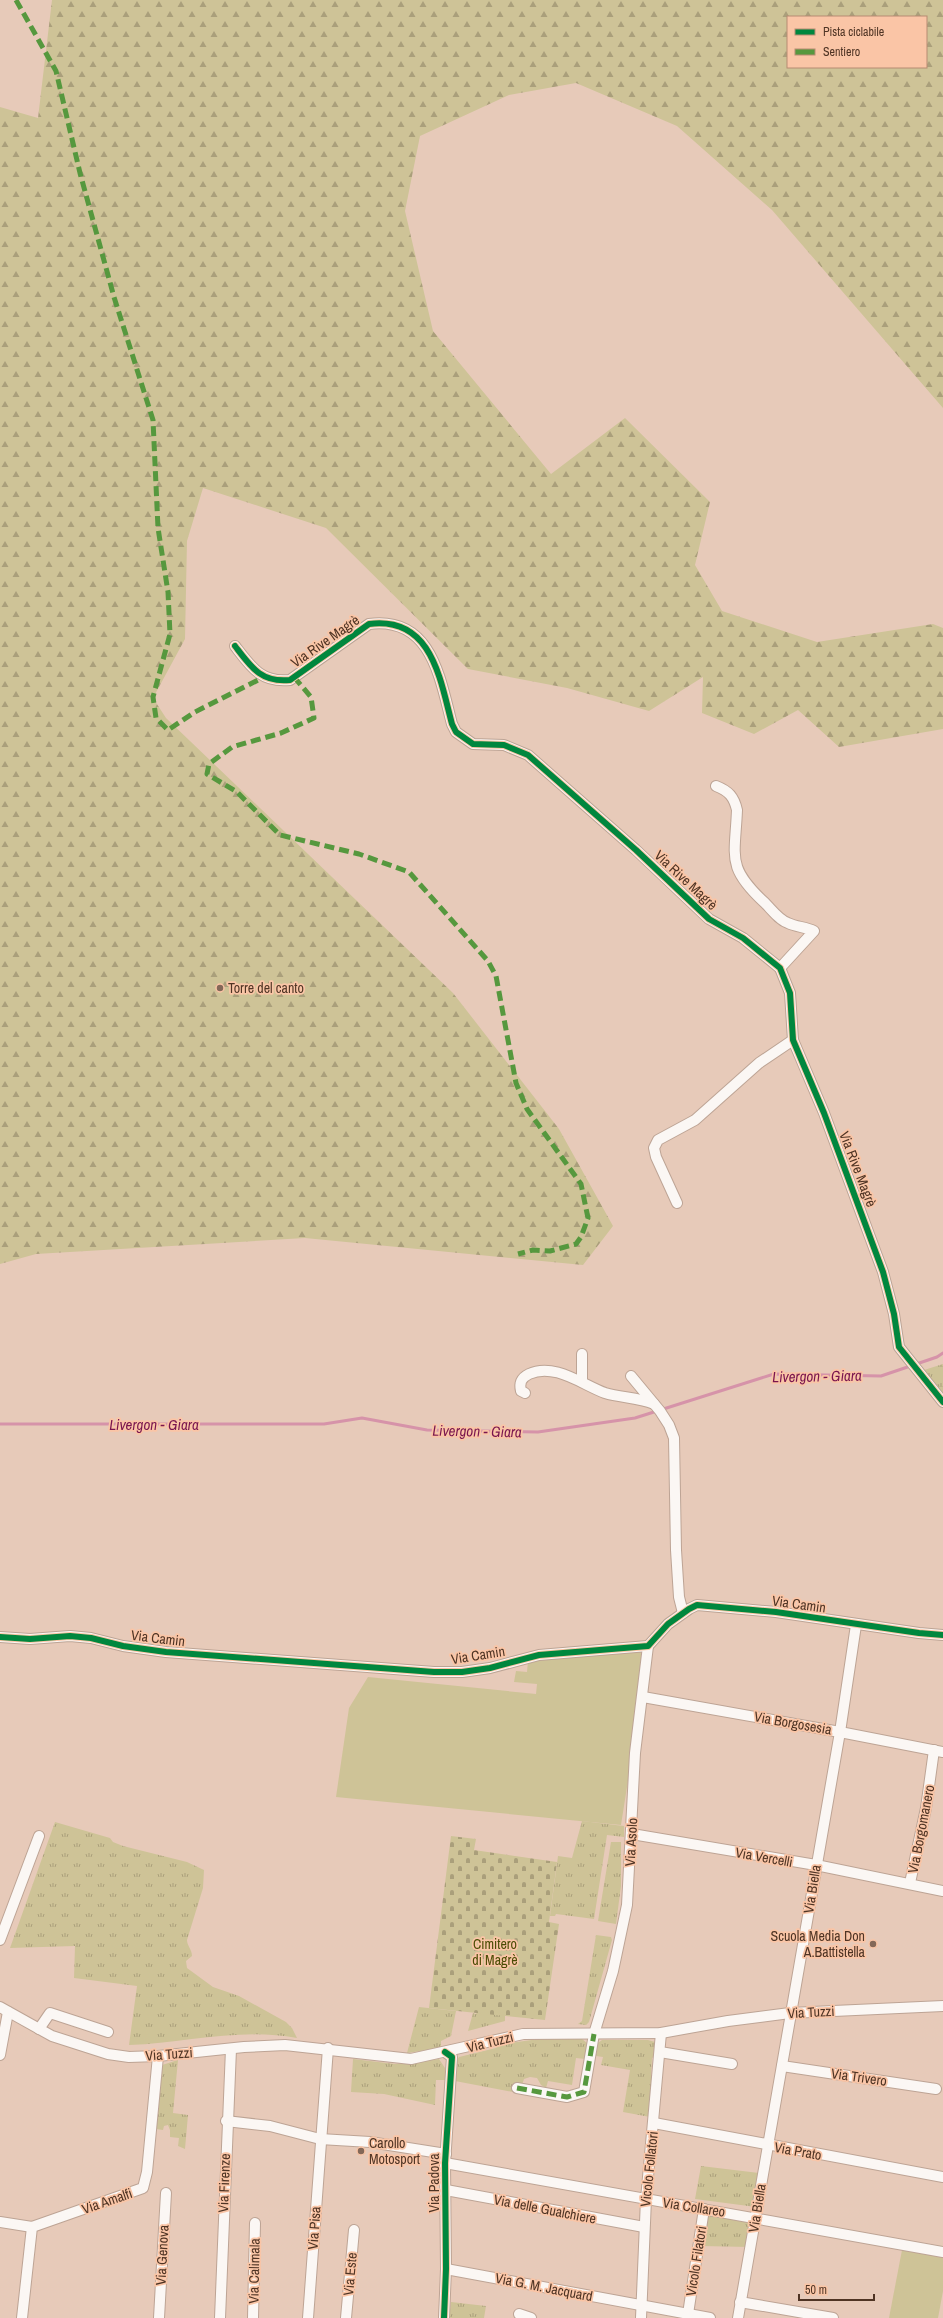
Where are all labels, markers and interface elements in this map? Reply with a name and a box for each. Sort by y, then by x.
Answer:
legend [787,16,927,68]
text: Pista ciclabile [823,24,884,40]
text: Sentiero [823,44,860,60]
street label: Via Rive Magrè [287,611,363,671]
street label: Via Rive Magrè [651,846,721,914]
place label: Torre del canto [228,979,304,997]
marker: Torre del canto [215,983,225,993]
street label: Via Rive Magrè [835,1129,881,1209]
water label: Livergon - Giara [772,1365,862,1387]
water label: Livergon - Giara [109,1414,199,1435]
water label: Livergon - Giara [432,1420,522,1442]
street label: Via Camin [771,1591,827,1617]
street label: Via Camin [130,1626,186,1650]
street label: Via Camin [450,1642,506,1668]
street label: Via Borgosesia [753,1707,834,1739]
street label: Via Borgomanero [904,1783,938,1875]
street label: Via Asolo [621,1817,641,1867]
street label: Via Vercelli [734,1843,794,1871]
street label: Via Biella [799,1863,825,1915]
place label: Scuola Media Don A.Battistella [771,1927,866,1961]
park label: Cimitero di Magrè [472,1935,518,1969]
marker: Scuola Media Don A.Battistella [868,1939,878,1949]
street label: Via Tuzzi [787,2002,835,2022]
street label: Via Tuzzi [465,2028,515,2056]
street label: Via Tuzzi [145,2043,193,2065]
street label: Via Trivero [830,2064,888,2090]
street label: Vicolo Follatori [636,2130,662,2208]
place label: Carollo Motosport [369,2134,420,2168]
street label: Via Prato [773,2138,823,2164]
marker: Carollo Motosport [356,2146,366,2156]
street label: Via Firenze [214,2153,234,2213]
street label: Via Padova [425,2153,443,2213]
street label: Via Biella [744,2182,770,2234]
street label: Via Amalfi [79,2184,135,2218]
street label: Via delle Gualchiere [492,2190,598,2228]
street label: Via Collareo [661,2193,727,2221]
street label: Via Pisa [304,2205,325,2250]
street label: Via Genova [151,2224,173,2286]
street label: Vicolo Filatori [682,2225,710,2297]
street label: Via Calimala [244,2237,264,2304]
street label: Via Este [339,2252,361,2296]
street label: Via G. M. Jacquard [494,2269,594,2305]
scale bar [799,2276,874,2302]
text: 50 m [805,2282,827,2298]

